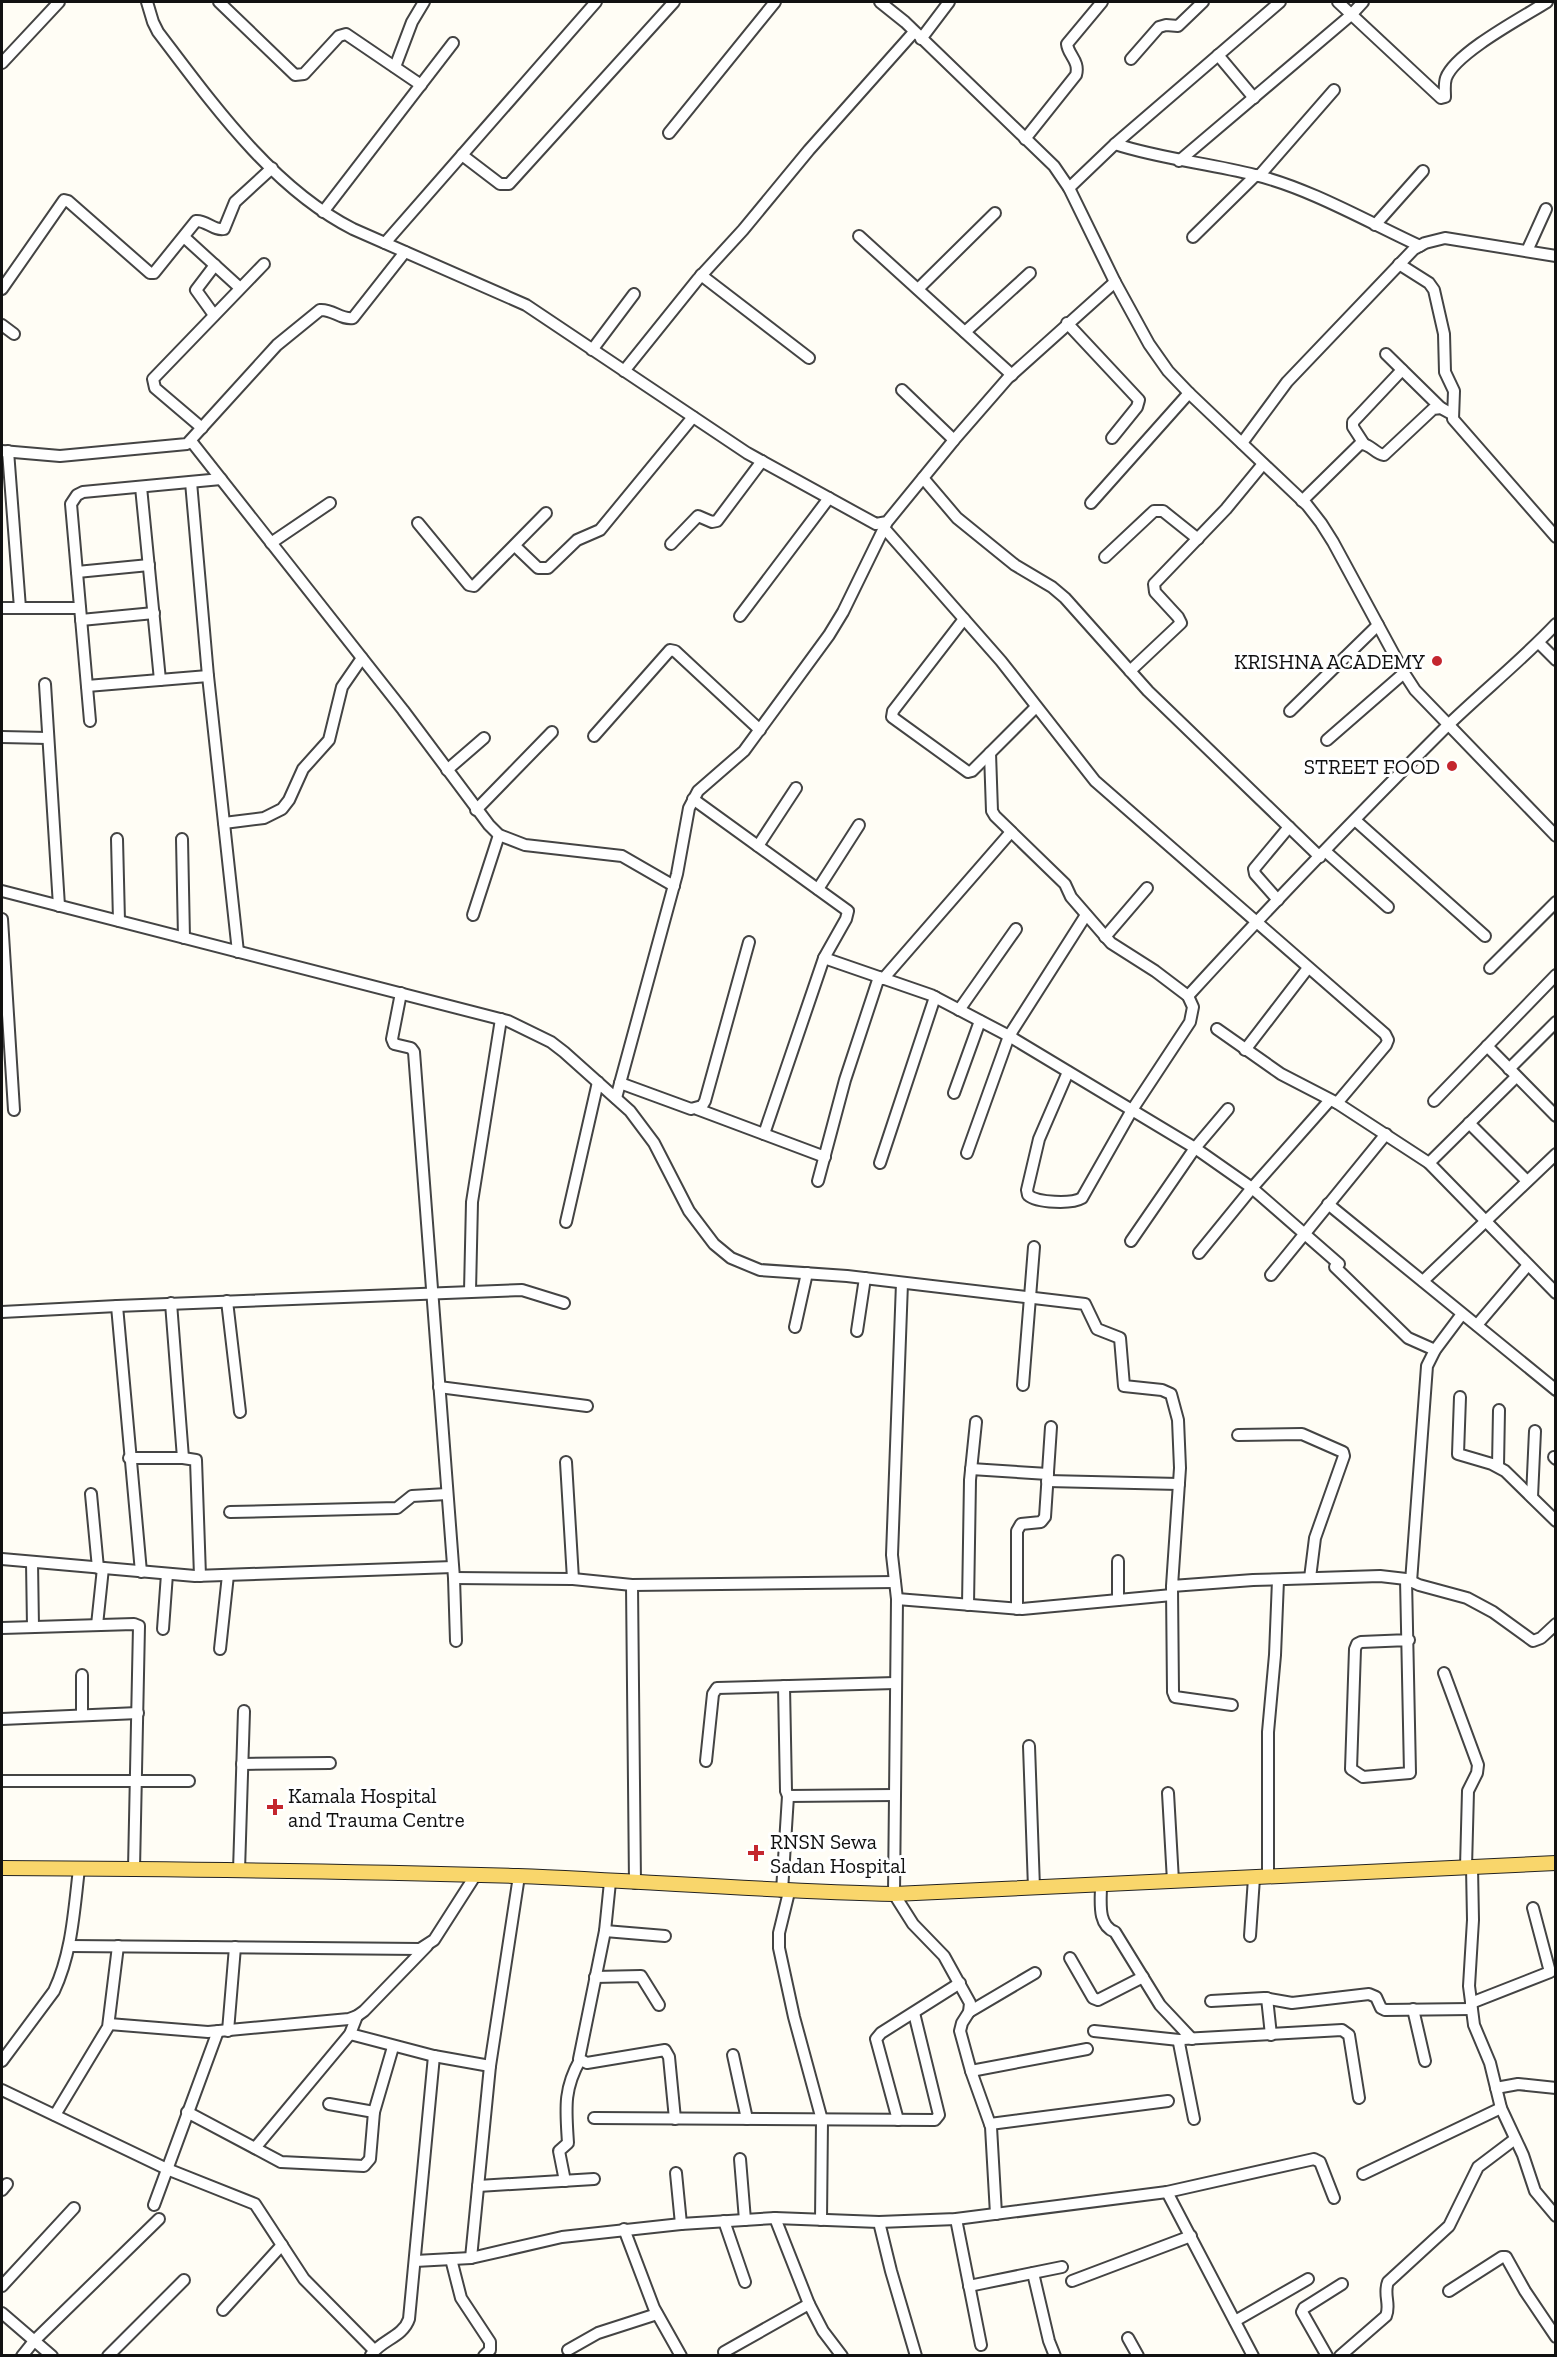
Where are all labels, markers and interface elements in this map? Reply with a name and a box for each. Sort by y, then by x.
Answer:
place label: KRISHNA ACADEMY [1234,649,1425,674]
marker: KRISHNA ACADEMY [1430,654,1444,668]
place label: STREET FOOD [1304,754,1440,779]
marker: STREET FOOD [1445,759,1459,773]
place label: Kamala Hospital and Trauma Centre [288,1783,465,1832]
marker: Kamala Hospital and Trauma Centre [266,1798,284,1816]
place label: RNSN Sewa Sadan Hospital [770,1829,907,1878]
marker: RNSN Sewa Sadan Hospital [747,1844,765,1862]

